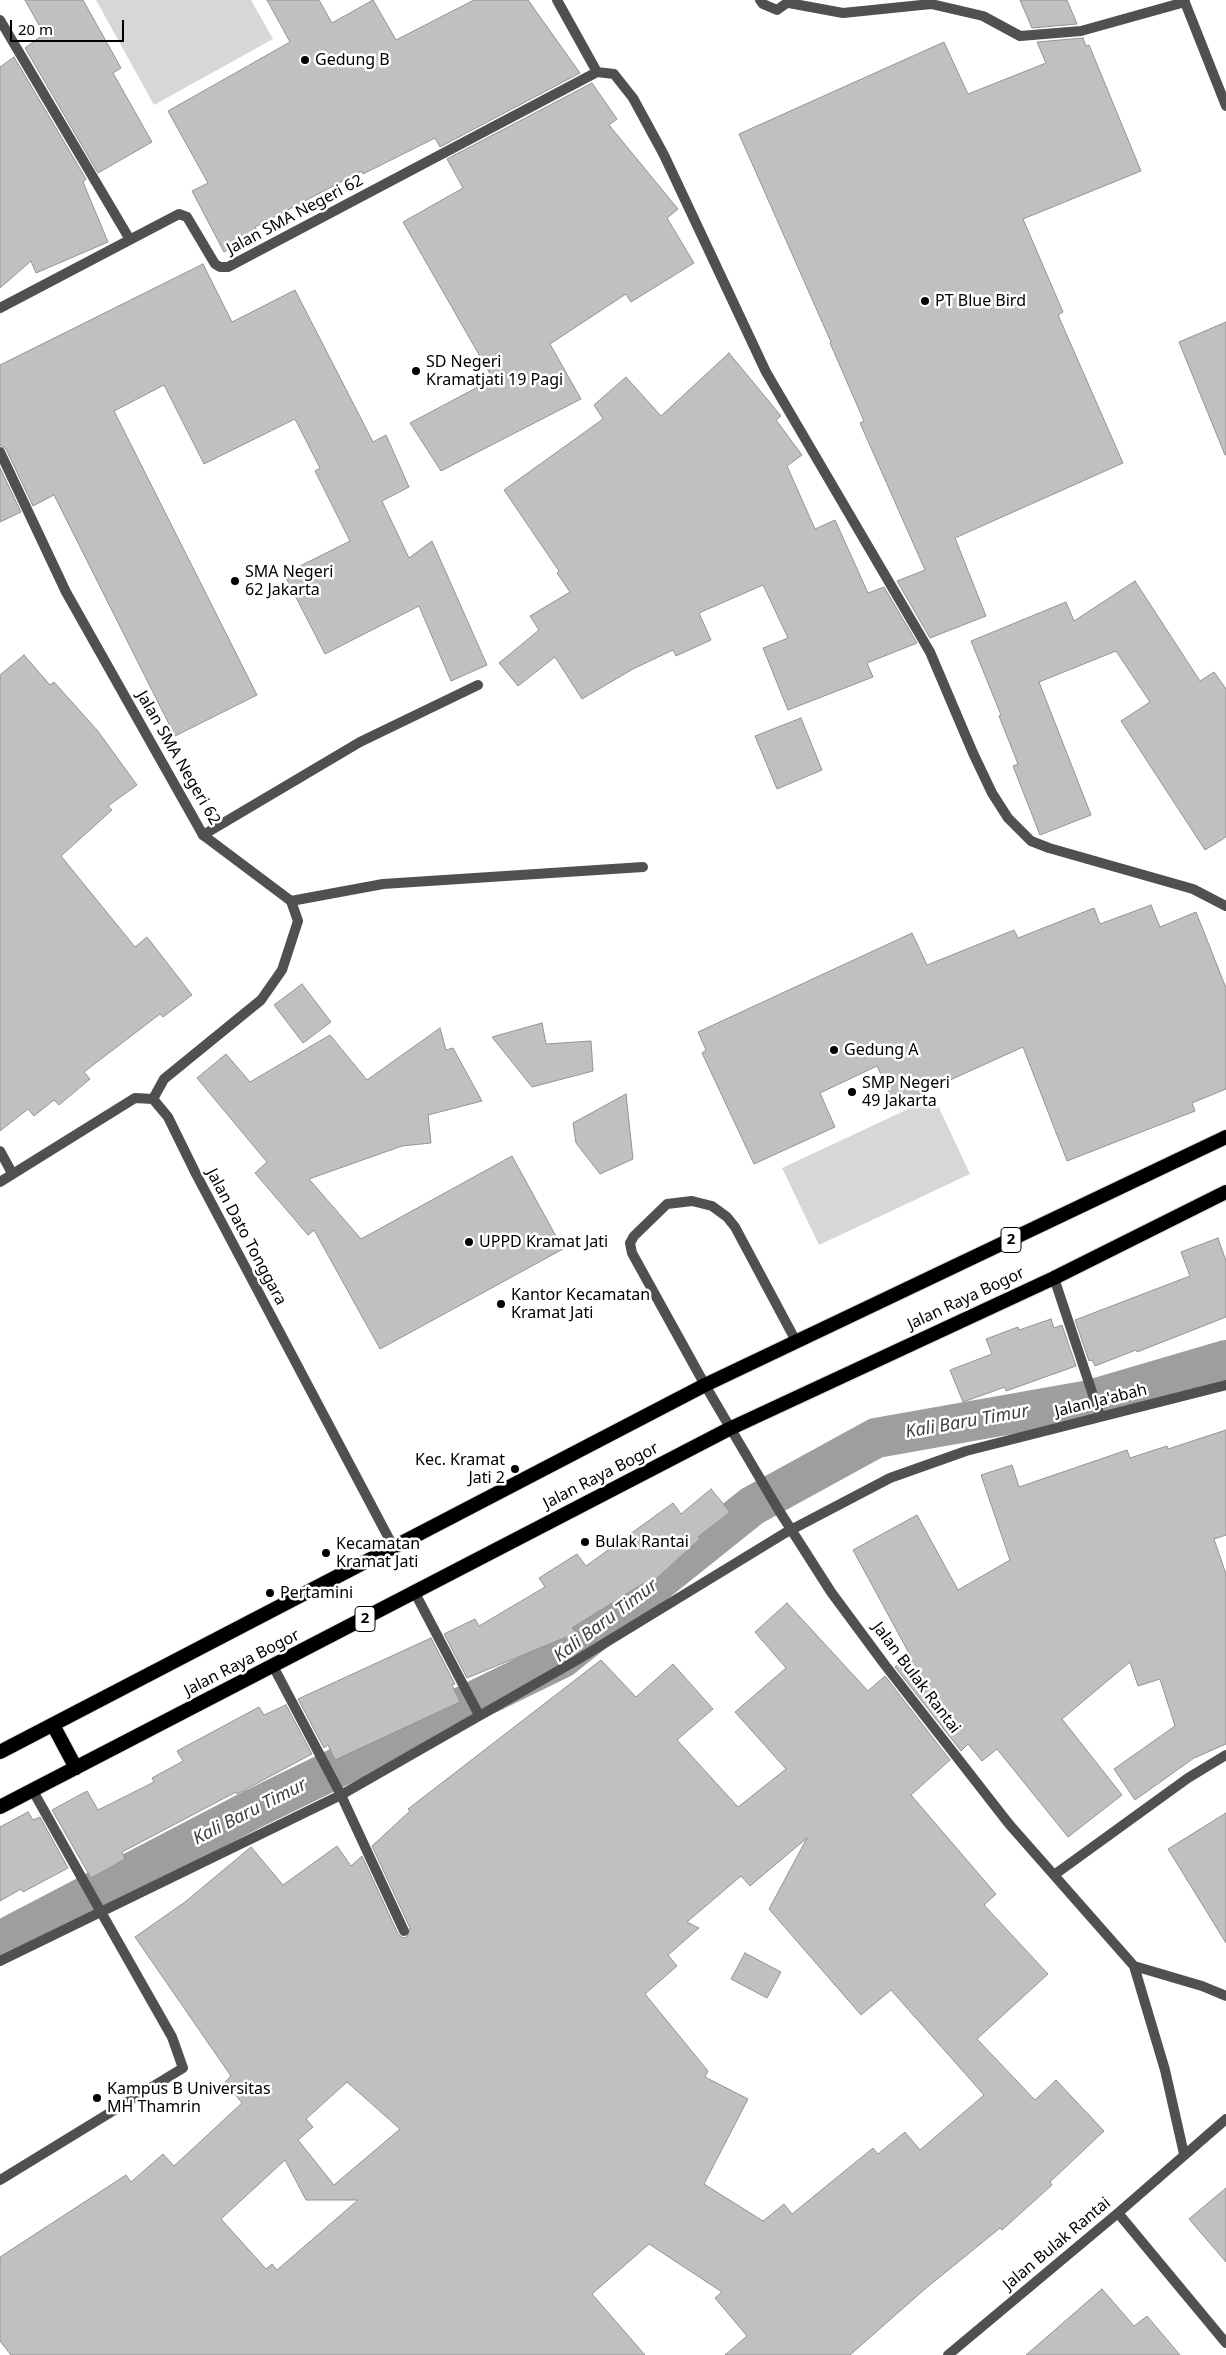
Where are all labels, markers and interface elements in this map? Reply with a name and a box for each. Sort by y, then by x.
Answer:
scale bar [12,10,126,42]
text: 20 m [18,19,53,39]
place label: Gedung B [315,50,390,70]
marker: Gedung B [299,54,311,66]
street label: Jalan SMA Negeri 62 [224,171,366,259]
place label: PT Blue Bird [935,291,1026,311]
marker: PT Blue Bird [919,295,931,307]
place label: SD Negeri Kramatjati 19 Pagi [426,352,563,390]
marker: SD Negeri Kramatjati 19 Pagi [410,365,422,377]
place label: SMA Negeri 62 Jakarta [245,562,333,600]
marker: SMA Negeri 62 Jakarta [229,575,241,587]
street label: Jalan SMA Negeri 62 [132,688,224,828]
place label: Gedung A [844,1040,919,1060]
marker: Gedung A [828,1044,840,1056]
place label: SMP Negeri 49 Jakarta [862,1073,950,1111]
marker: SMP Negeri 49 Jakarta [846,1086,858,1098]
street label: Jalan Dato Tonggara [202,1165,290,1309]
road number: 2 [1001,1228,1021,1252]
place label: UPPD Kramat Jati [479,1232,608,1252]
marker: UPPD Kramat Jati [463,1236,475,1248]
street label: Jalan Raya Bogor [904,1263,1028,1335]
place label: Kantor Kecamatan Kramat Jati [511,1285,650,1323]
marker: Kantor Kecamatan Kramat Jati [495,1298,507,1310]
street label: Jalan Ja'abah [1053,1380,1149,1422]
water label: Kali Baru Timur [904,1401,1030,1443]
street label: Jalan Raya Bogor [540,1439,662,1513]
place label: Kec. Kramat Jati 2 [415,1450,505,1488]
marker: Kec. Kramat Jati 2 [509,1463,521,1475]
place label: Bulak Rantai [595,1532,689,1552]
place label: Kecamatan Kramat Jati [336,1534,420,1572]
marker: Bulak Rantai [579,1536,591,1548]
marker: Kecamatan Kramat Jati [320,1547,332,1559]
water label: Kali Baru Timur [550,1575,662,1667]
place label: Pertamini [280,1583,353,1603]
marker: Pertamini [264,1587,276,1599]
road number: 2 [355,1606,375,1632]
street label: Jalan Bulak Rantai [868,1619,964,1737]
street label: Jalan Raya Bogor [181,1626,303,1700]
water label: Kali Baru Timur [190,1774,310,1850]
place label: Kampus B Universitas MH Thamrin [107,2079,271,2117]
marker: Kampus B Universitas MH Thamrin [91,2092,103,2104]
street label: Jalan Bulak Rantai [999,2193,1115,2295]

